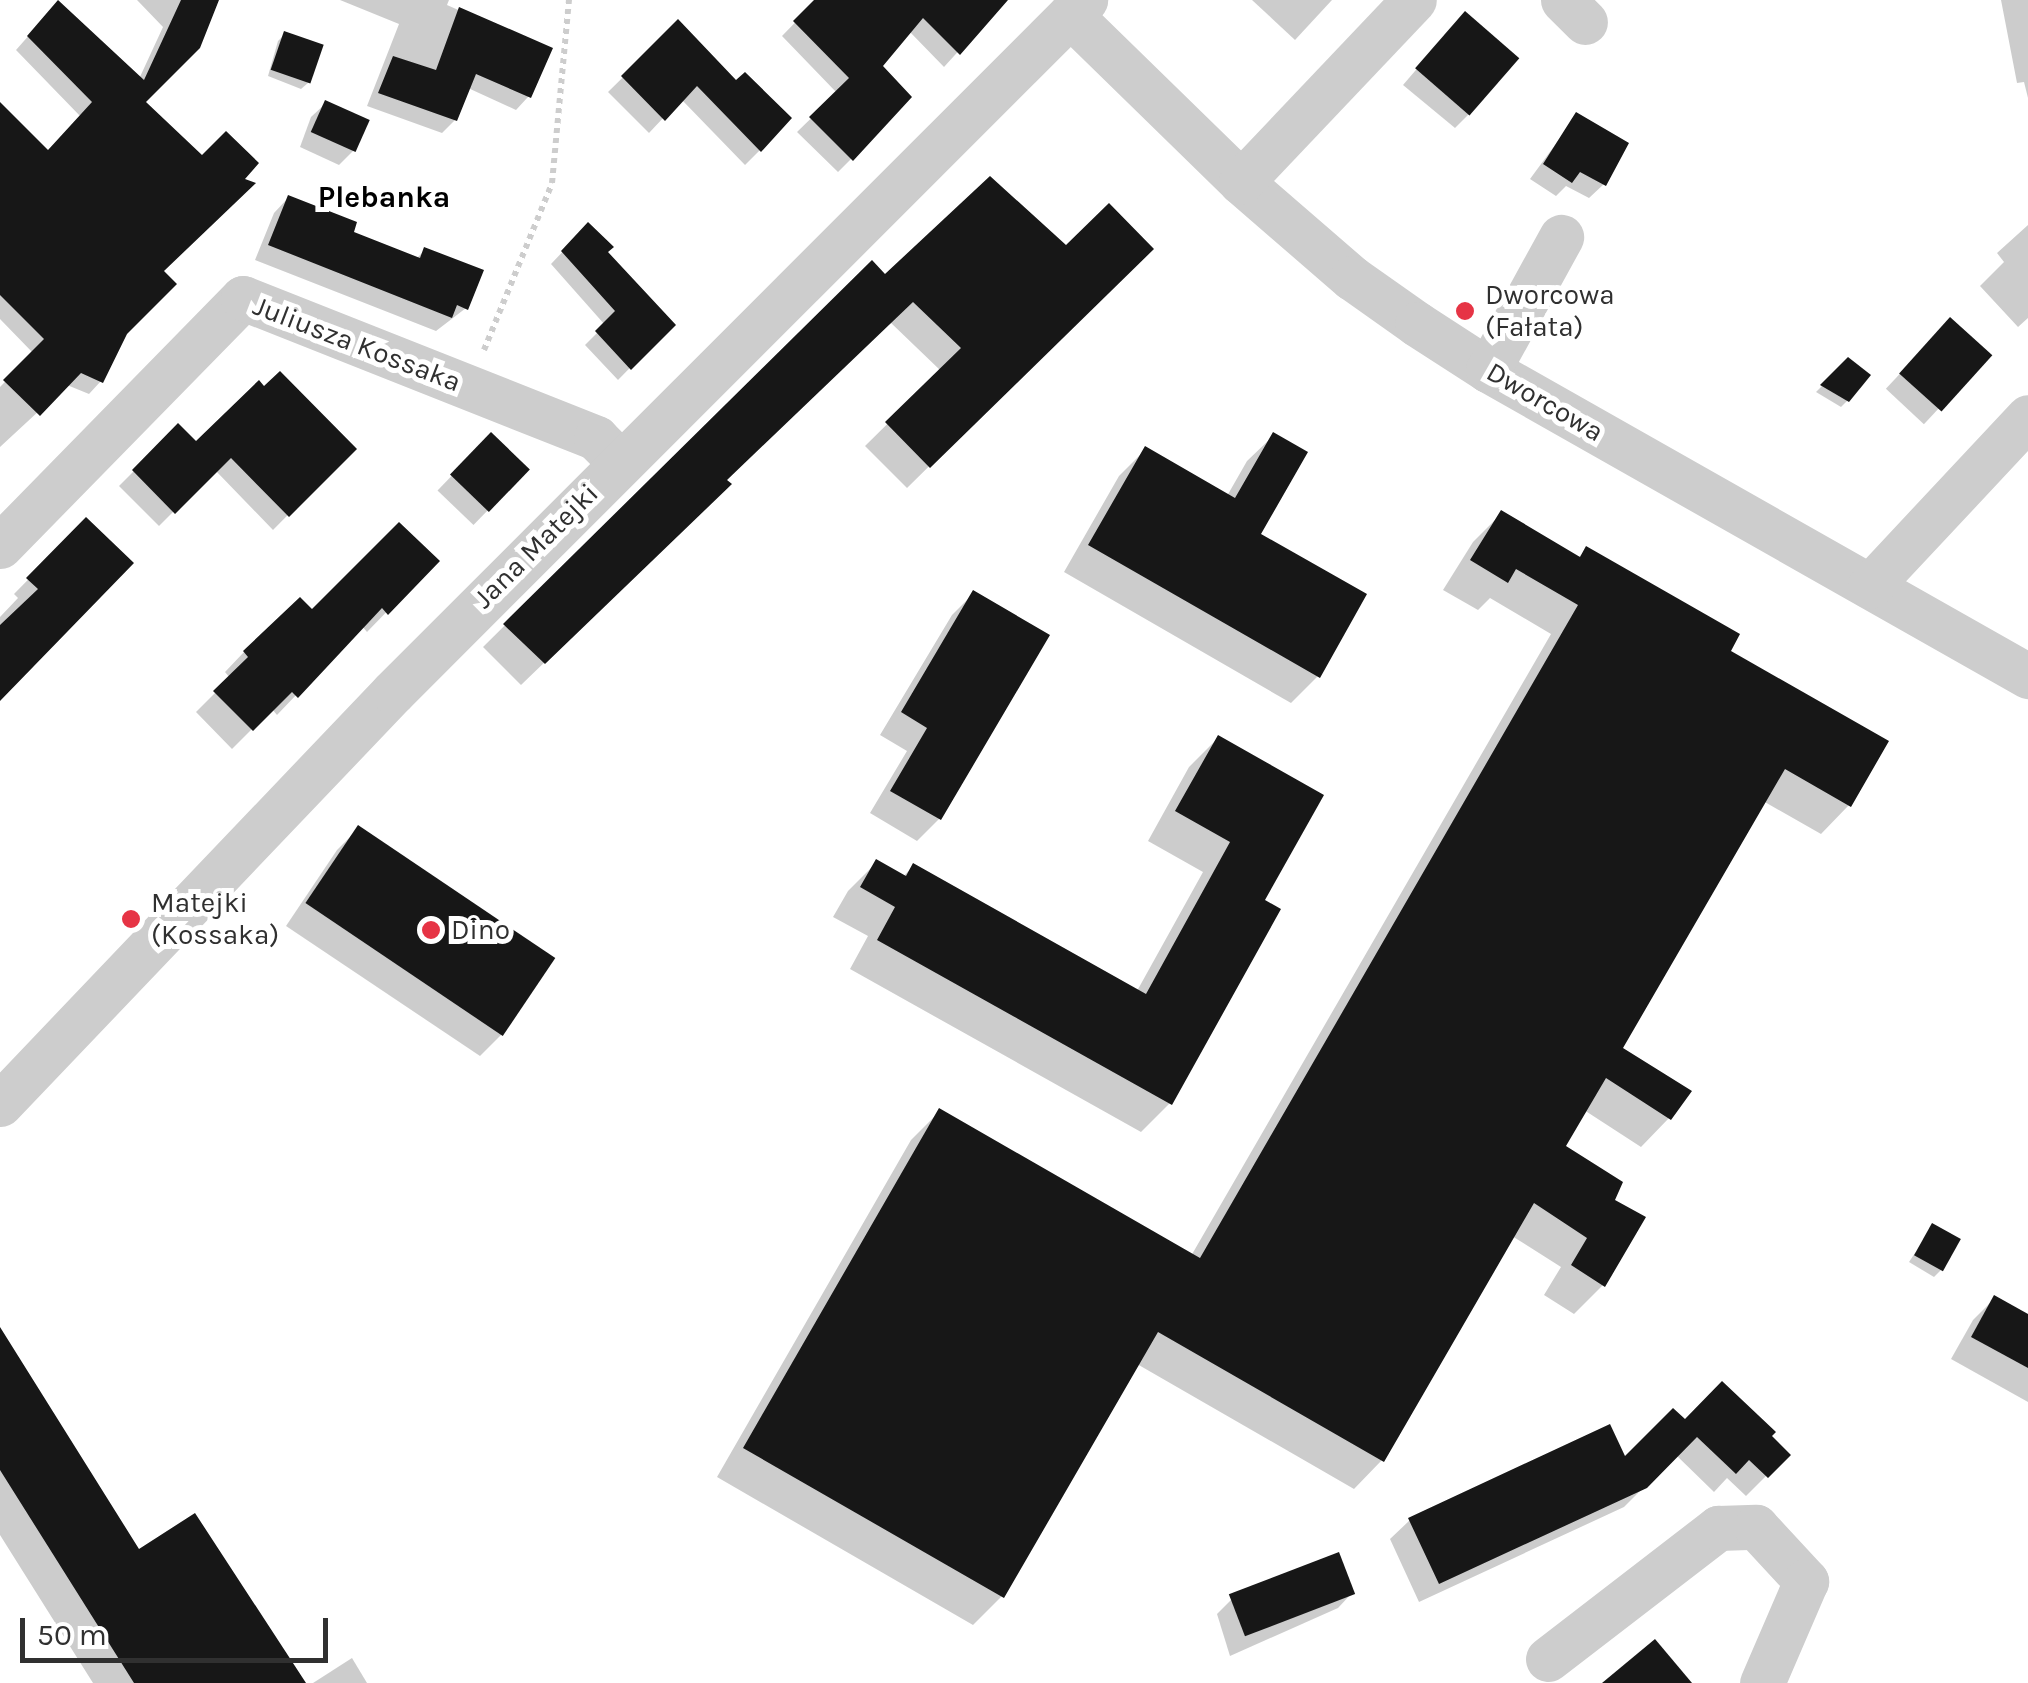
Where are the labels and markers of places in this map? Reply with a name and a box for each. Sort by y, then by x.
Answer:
place label: Dworcowa (Fałata) [1485,278,1615,344]
marker: Dworcowa (Fałata) [1454,300,1476,322]
place label: Matejki (Kossaka) [151,886,279,952]
marker: Matejki (Kossaka) [120,908,142,930]
place label: Dino [451,913,510,947]
marker: Dino [420,919,442,941]

